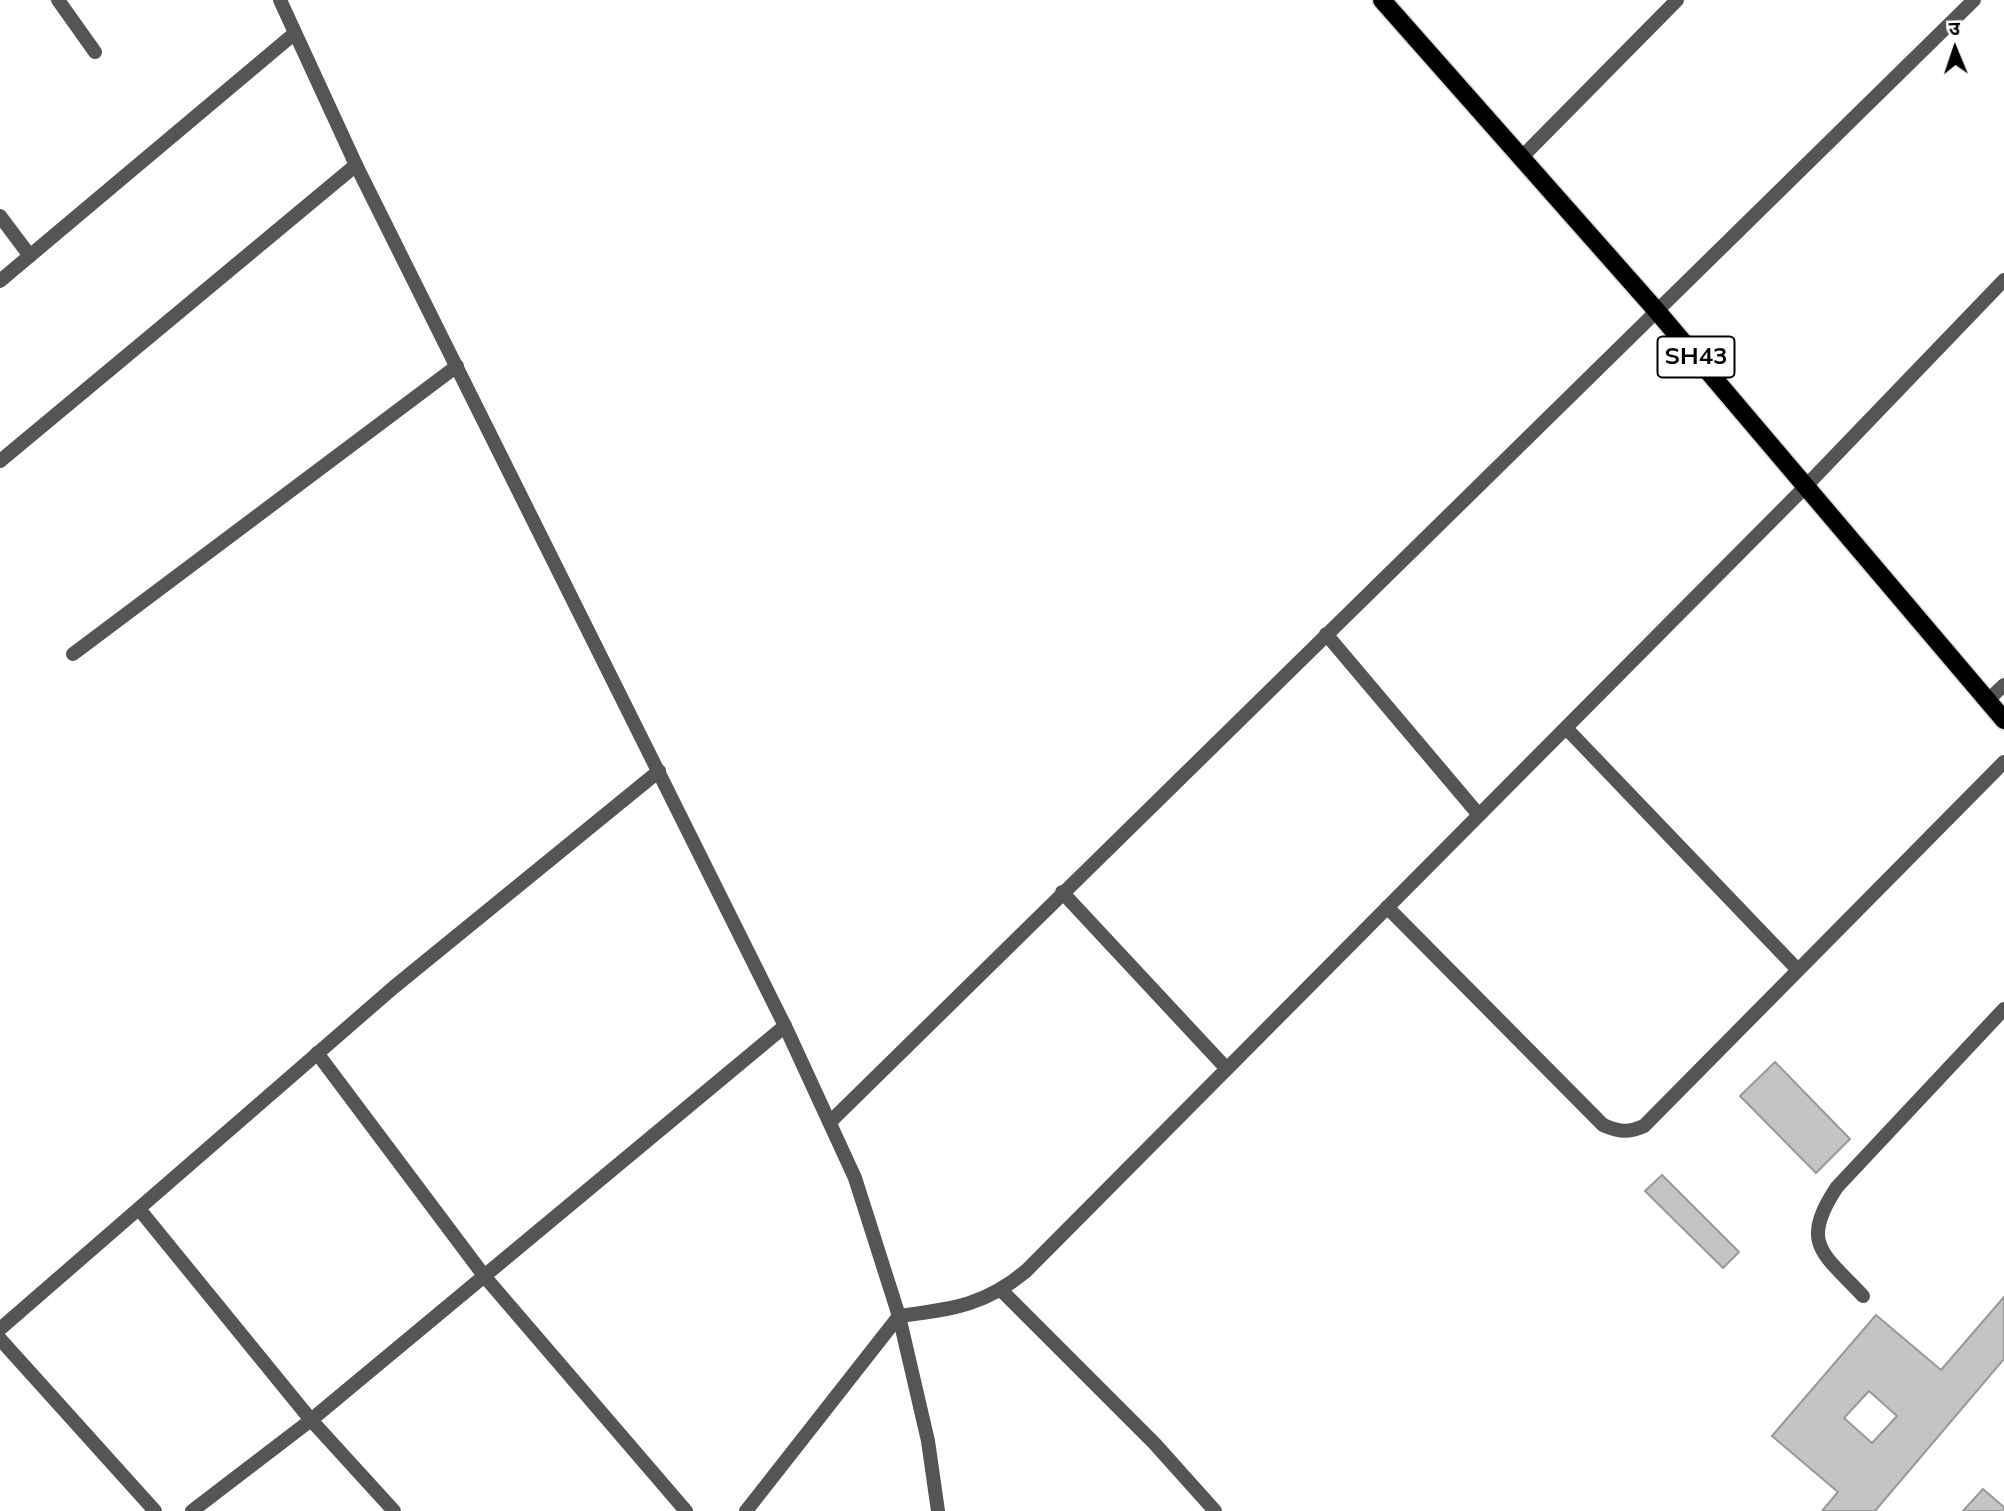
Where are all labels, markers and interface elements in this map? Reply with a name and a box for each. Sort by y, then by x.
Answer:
north arrow [1920,14,1990,84]
text: उ [1948,16,1960,40]
road number: SH43 [1658,336,1734,378]

